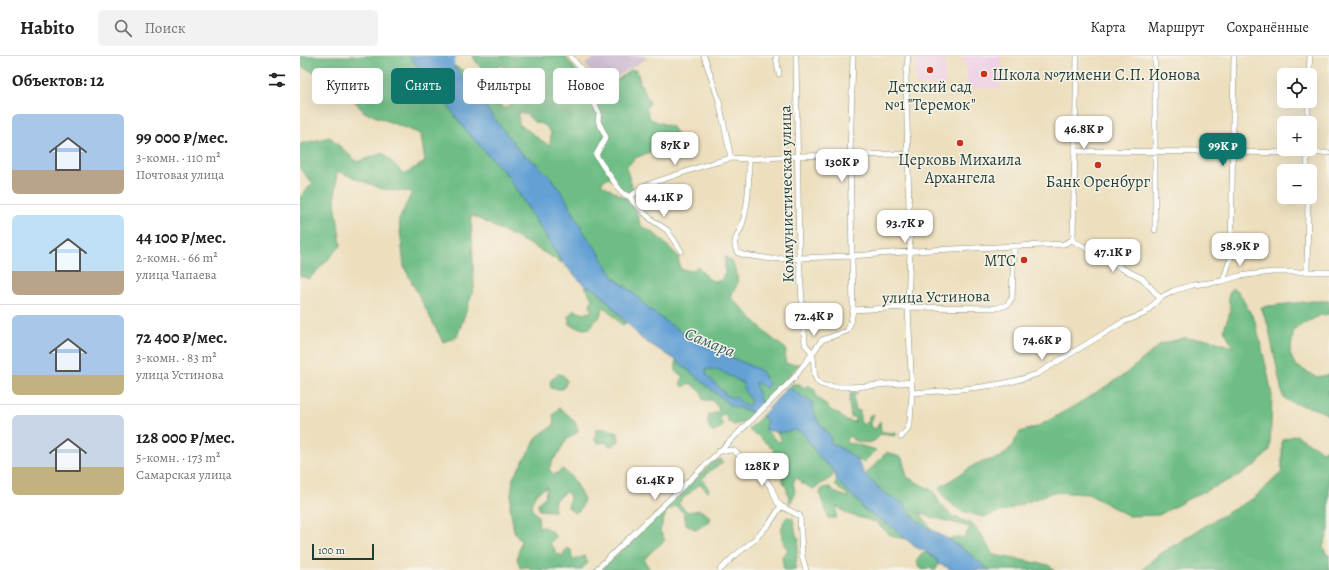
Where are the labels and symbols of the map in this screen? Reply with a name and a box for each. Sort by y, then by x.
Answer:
place label: Школа №7имени С.П. Ионова [992,64,1201,86]
marker: Детский сад №1 "Теремок" [925,65,935,75]
marker: Школа №7имени С.П. Ионова [979,69,989,79]
place label: Детский сад №1 "Теремок" [884,76,976,116]
street label: Коммунистическая улица [774,104,800,283]
pin: 46.8K ₽ [1047,116,1121,150]
pin: 87K ₽ [647,132,703,166]
pin: 99K ₽ [1195,133,1251,167]
marker: Церковь Михаила Архангела [955,138,965,148]
pin: 130K ₽ [809,149,875,183]
place label: Церковь Михаила Архангела [898,149,1022,189]
marker: Банк Оренбург [1093,160,1103,170]
place label: Банк Оренбург [1046,171,1150,193]
pin: 44.1K ₽ [627,184,701,218]
pin: 93.7K ₽ [868,210,942,244]
pin: 58.9K ₽ [1203,233,1277,267]
pin: 47.1K ₽ [1076,239,1150,273]
place label: МТС [984,250,1016,272]
marker: МТС [1019,255,1029,265]
street label: улица Устинова [881,285,991,309]
pin: 72.4K ₽ [777,303,851,337]
water label: Самара [681,322,738,363]
pin: 74.6K ₽ [1005,327,1079,361]
pin: 128K ₽ [729,453,795,487]
pin: 61.4K ₽ [618,467,692,501]
scale bar [312,542,374,561]

